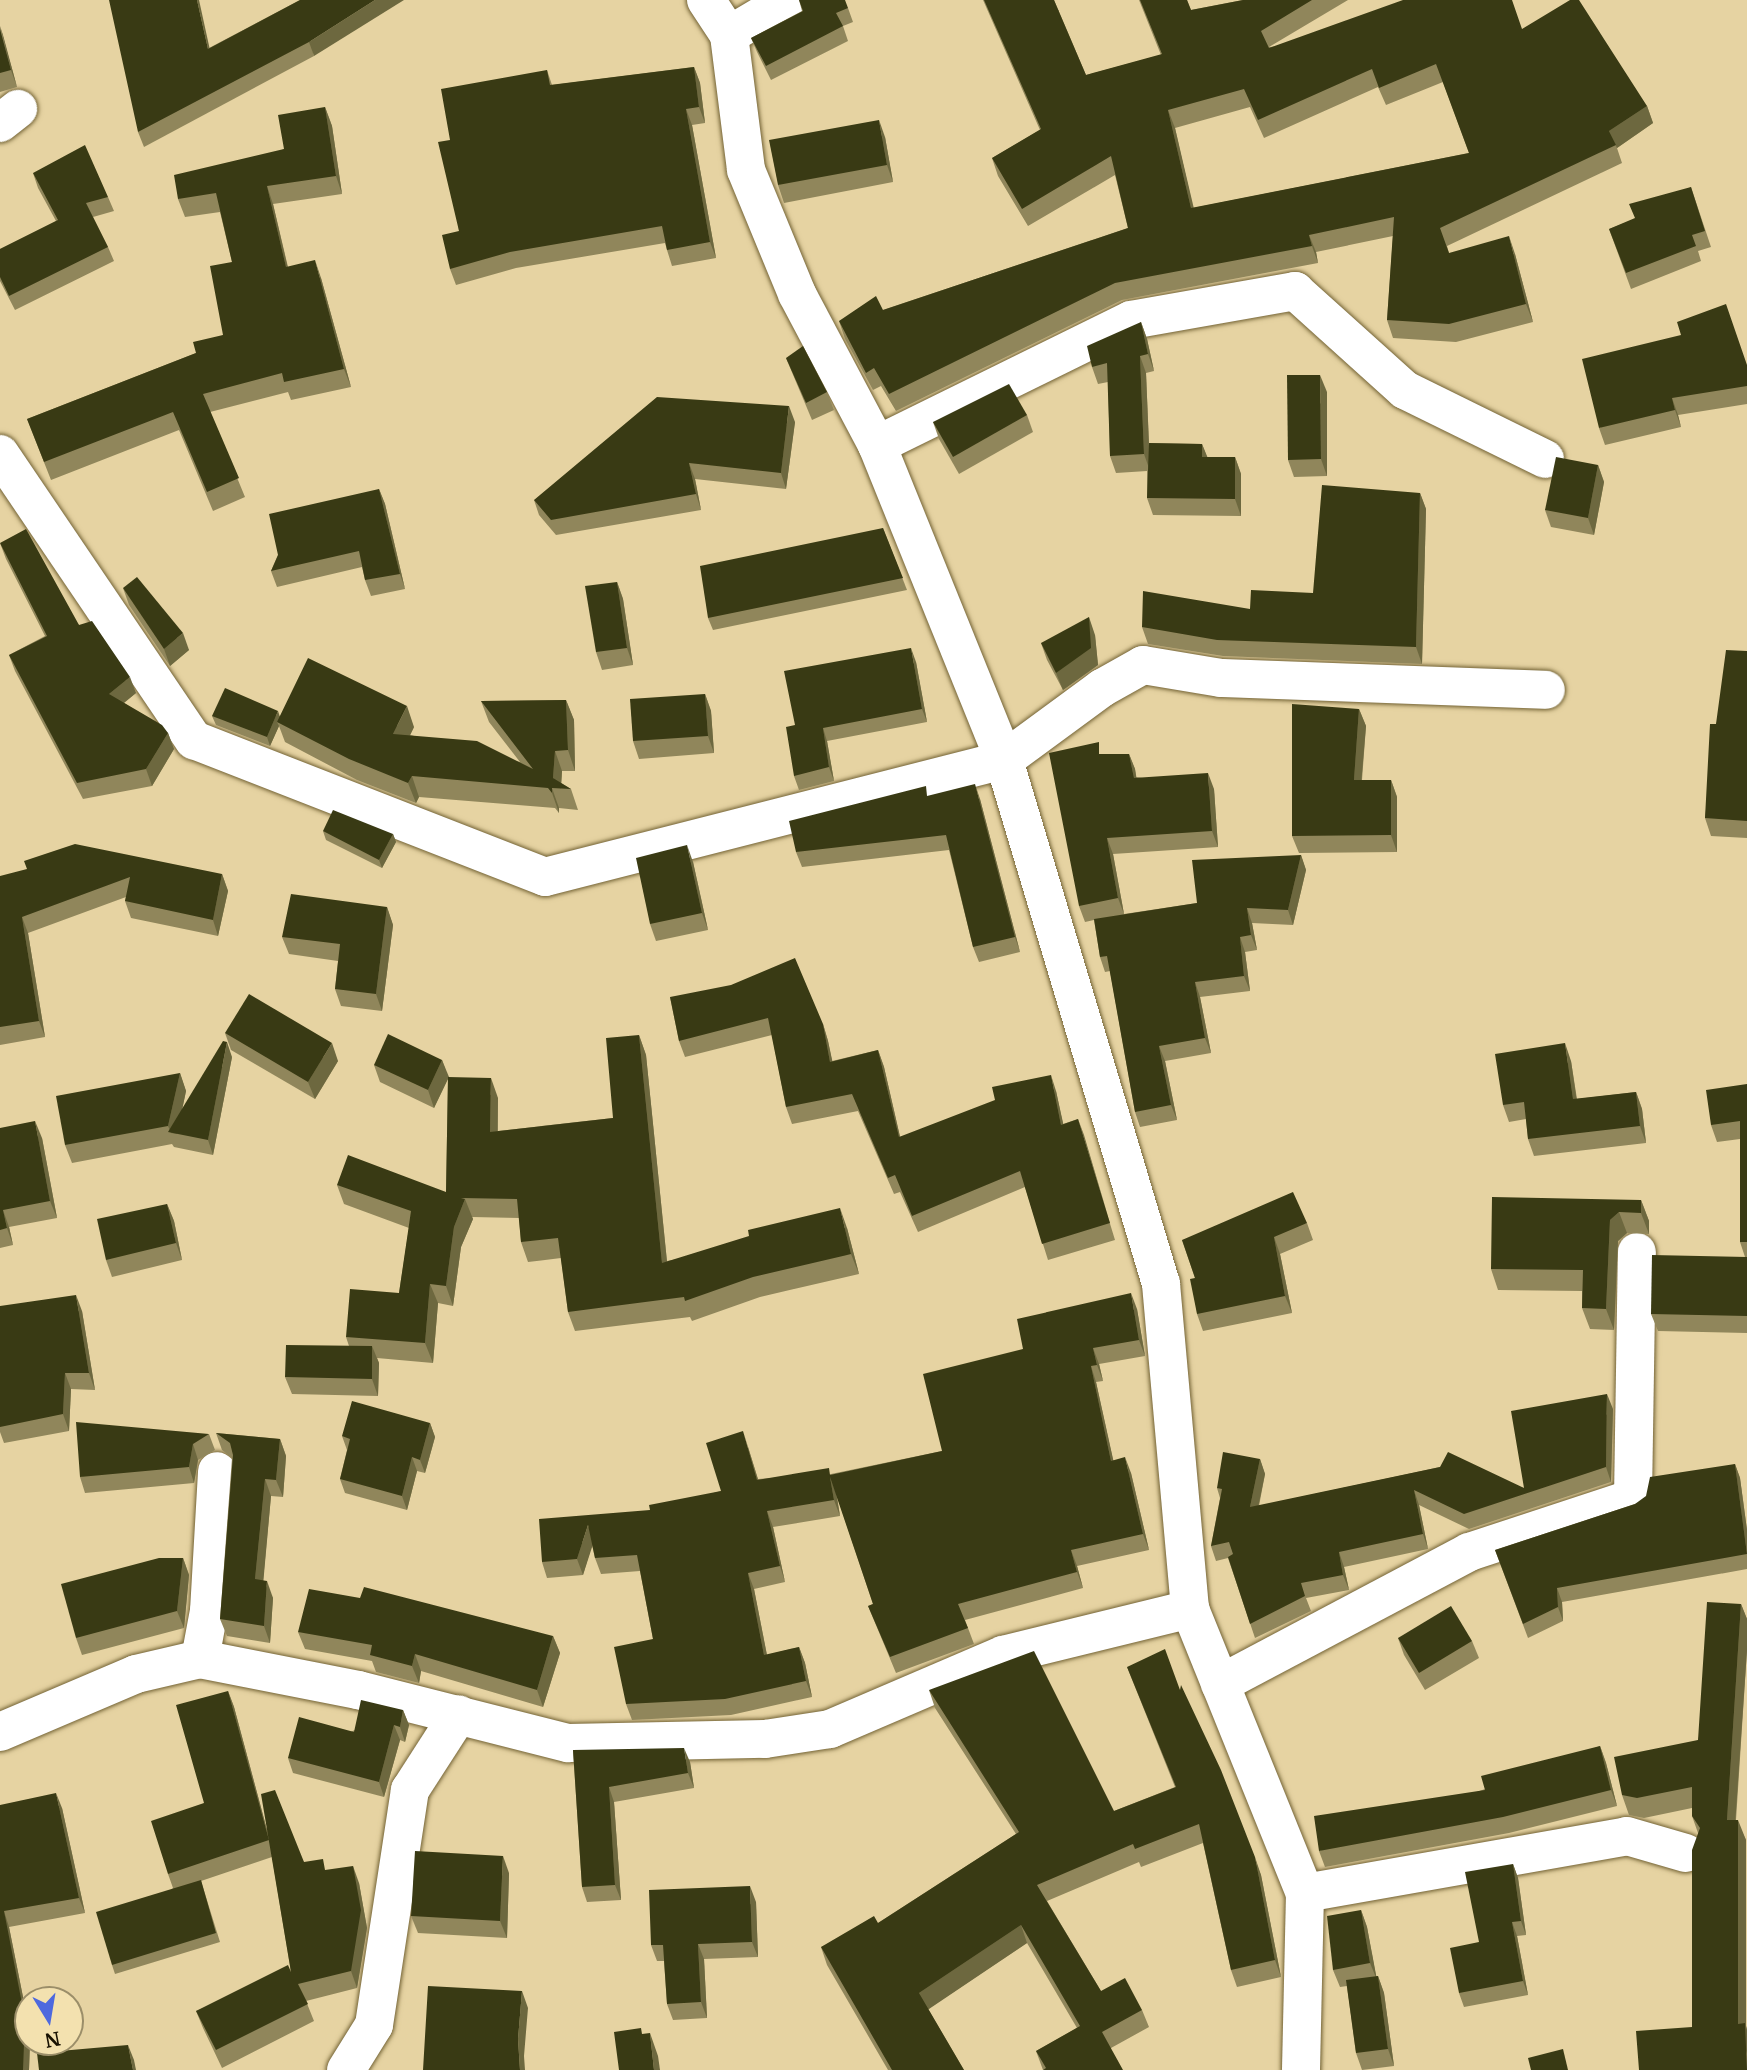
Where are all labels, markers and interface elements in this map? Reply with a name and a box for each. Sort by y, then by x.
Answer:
north arrow [14,1986,84,2056]
text: N [43,2026,62,2053]

